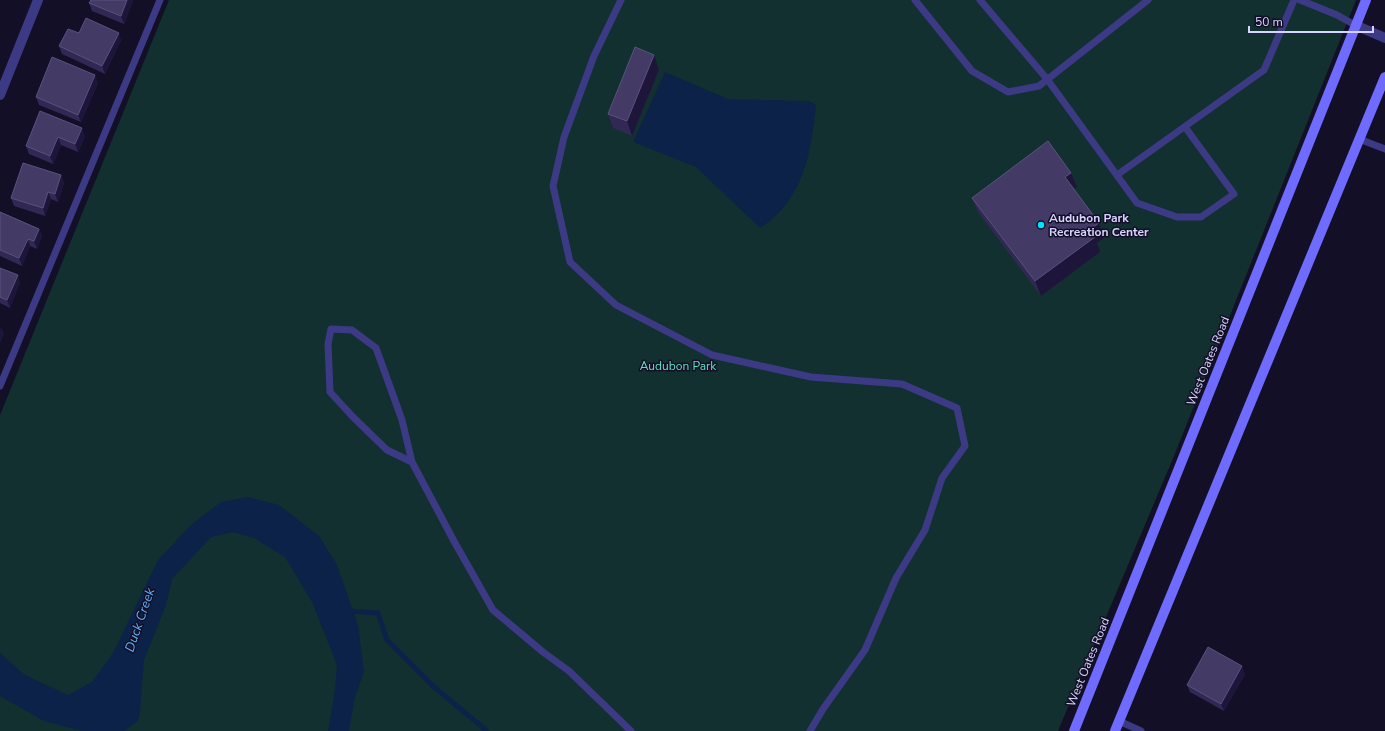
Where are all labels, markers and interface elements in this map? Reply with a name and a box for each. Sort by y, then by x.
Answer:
scale bar [1249,8,1373,34]
text: 50 m [1255,14,1283,30]
place label: Audubon Park Recreation Center [1049,210,1149,240]
marker: Audubon Park Recreation Center [1036,220,1046,230]
street label: West Oates Road [1183,314,1233,408]
park label: Audubon Park [640,358,717,374]
water label: Duck Creek [121,585,159,654]
street label: West Oates Road [1063,615,1113,709]

